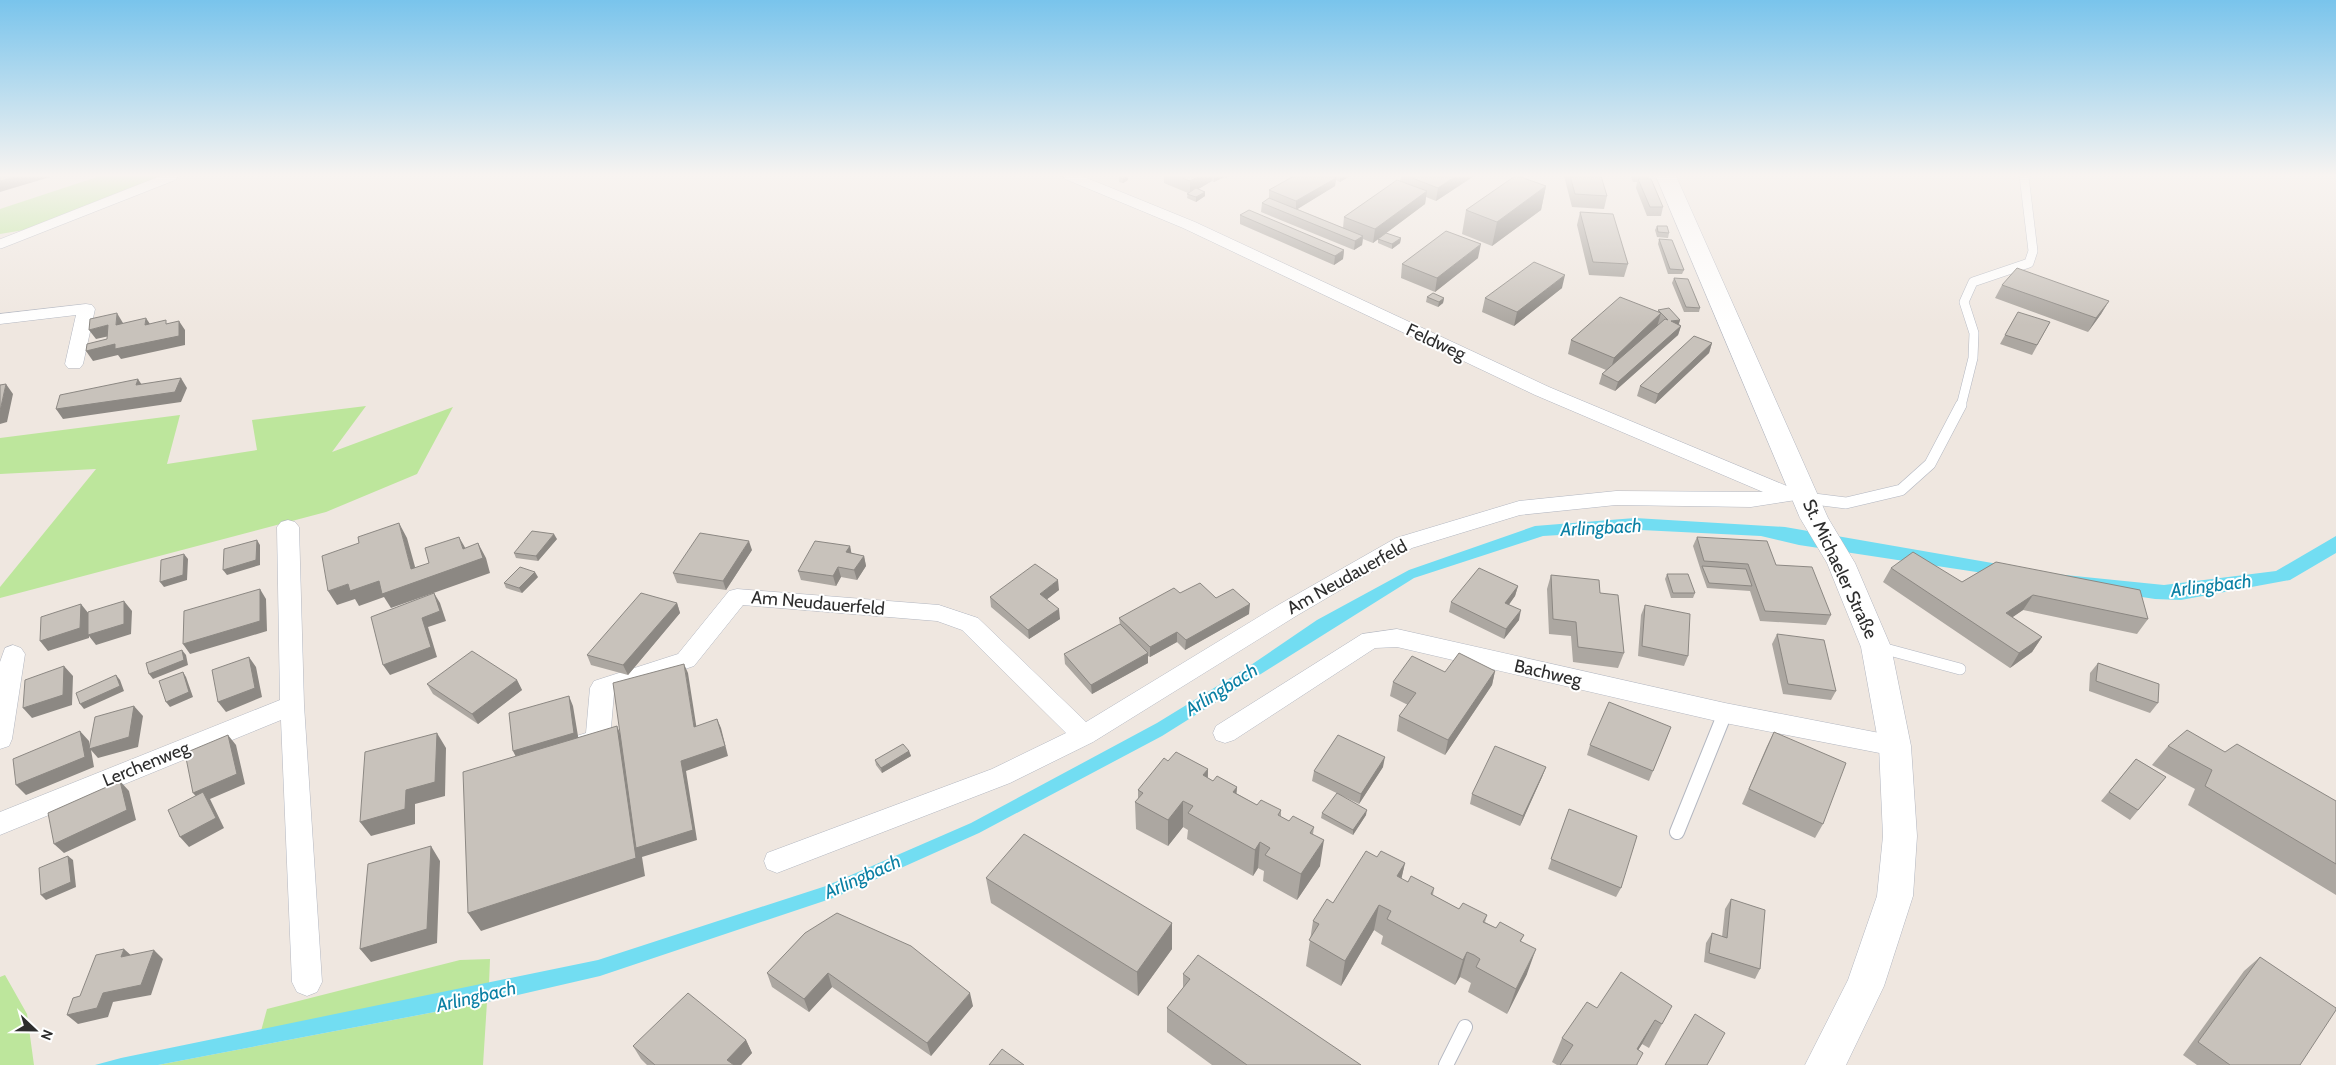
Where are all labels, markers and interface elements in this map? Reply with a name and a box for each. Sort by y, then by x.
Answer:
street label: Feldweg [1403,319,1470,366]
street label: St. Michaeler Straße [1798,496,1882,642]
water label: Arlingbach [1559,514,1642,541]
street label: Am Neudauerfeld [1283,535,1411,619]
water label: Arlingbach [2168,569,2253,602]
street label: Am Neudauerfeld [750,586,886,620]
street label: Bachweg [1512,655,1585,692]
water label: Arlingbach [1180,658,1262,721]
street label: Lerchenweg [99,736,194,791]
water label: Arlingbach [820,849,904,904]
water label: Arlingbach [433,976,518,1017]
north arrow [10,1005,60,1055]
text: N [37,1027,57,1043]

